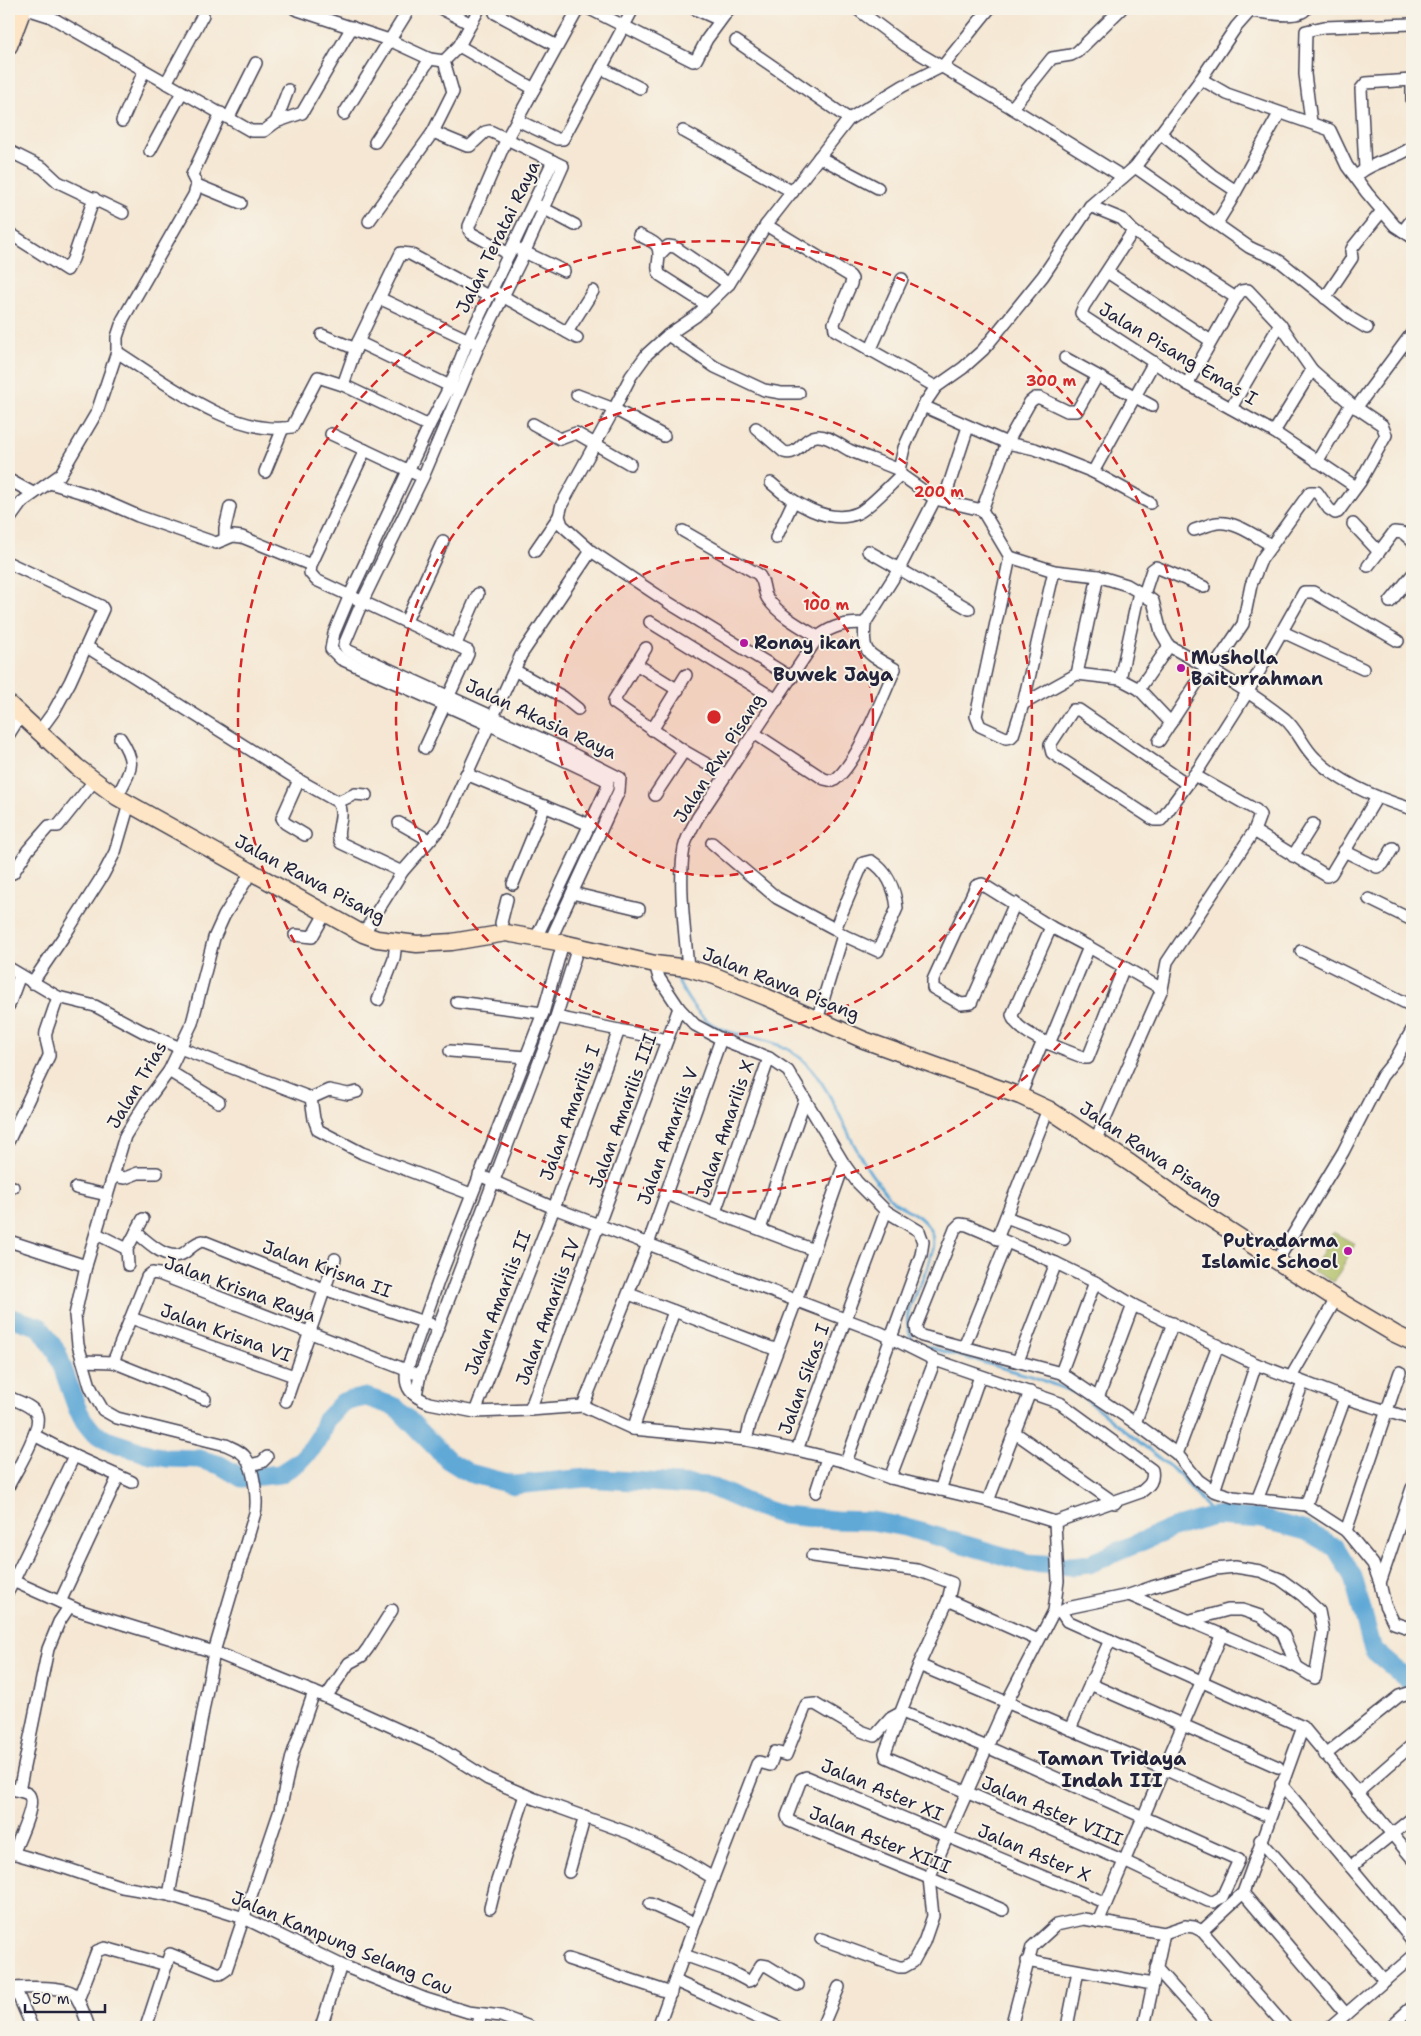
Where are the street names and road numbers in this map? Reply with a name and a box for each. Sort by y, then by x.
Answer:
street label: Jalan Teratai Raya [451,157,545,317]
street label: Jalan Pisang Emas I [1094,297,1262,411]
street label: Jalan Akasia Raya [461,673,621,765]
street label: Jalan Rw. Pisang [668,689,770,827]
street label: Jalan Rawa Pisang [230,829,390,929]
street label: Jalan Rawa Pisang [699,941,863,1027]
street label: Jalan Amarilis III [584,1030,662,1192]
street label: Jalan Trias [102,1037,172,1133]
street label: Jalan Amarilis I [534,1042,606,1184]
street label: Jalan Amarilis X [690,1057,760,1201]
street label: Jalan Amarilis V [632,1064,704,1208]
street label: Jalan Rawa Pisang [1075,1096,1227,1210]
street label: Jalan Amarilis II [459,1227,537,1379]
street label: Jalan Krisna II [259,1234,395,1304]
street label: Jalan Amarilis IV [510,1235,586,1389]
street label: Jalan Krisna Raya [161,1250,319,1328]
street label: Jalan Krisna VI [157,1298,295,1368]
street label: Jalan Sikas I [773,1320,835,1438]
street label: Jalan Aster XI [817,1753,947,1827]
street label: Jalan Aster VIII [978,1770,1126,1852]
street label: Jalan Aster XIII [806,1801,955,1879]
street label: Jalan Aster X [974,1818,1094,1888]
street label: Jalan Kampung Selang Cau [228,1885,456,2001]

